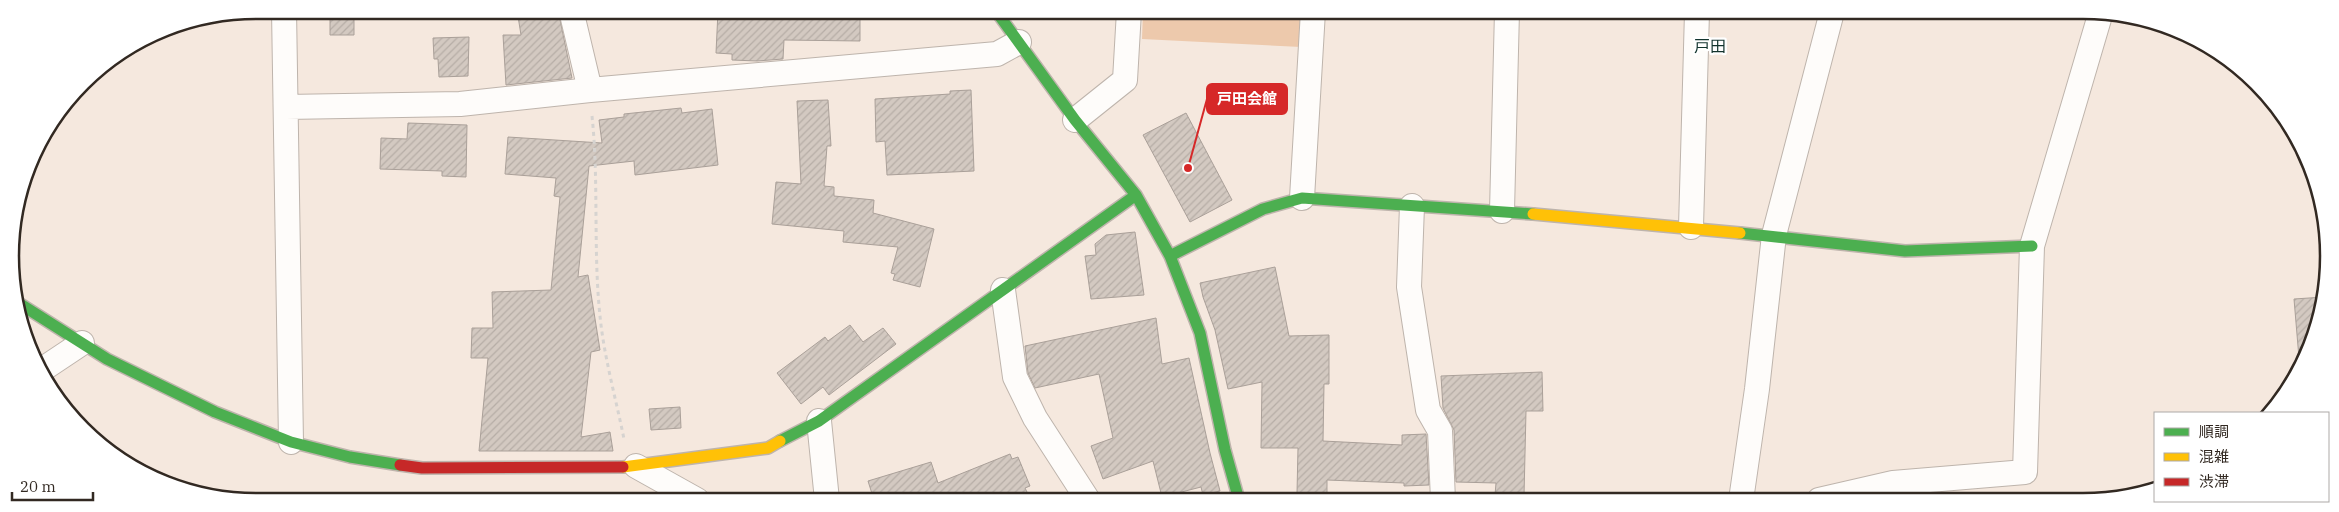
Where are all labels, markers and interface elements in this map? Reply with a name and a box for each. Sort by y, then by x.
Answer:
district label: 戸田 [1694,36,1726,56]
callout: 戸田会館 [1207,84,1287,114]
text: 戸田会館 [1217,89,1277,108]
legend [2154,412,2329,502]
text: 順調 [2199,422,2229,441]
text: 混雑 [2199,447,2229,466]
scale bar [12,470,94,502]
text: 渋滞 [2199,472,2229,491]
text: 20 m [20,477,56,496]

